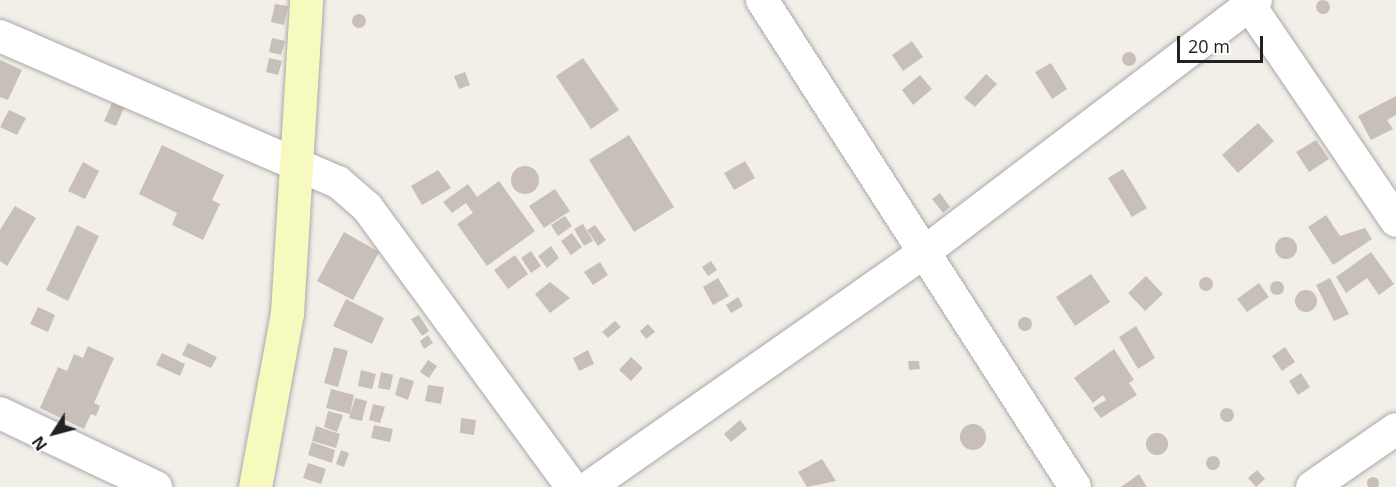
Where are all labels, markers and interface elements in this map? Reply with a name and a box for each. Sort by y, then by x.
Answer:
scale bar [1180,24,1266,62]
text: 20 m [1188,34,1230,58]
north arrow [24,403,84,463]
text: N [27,432,52,455]

